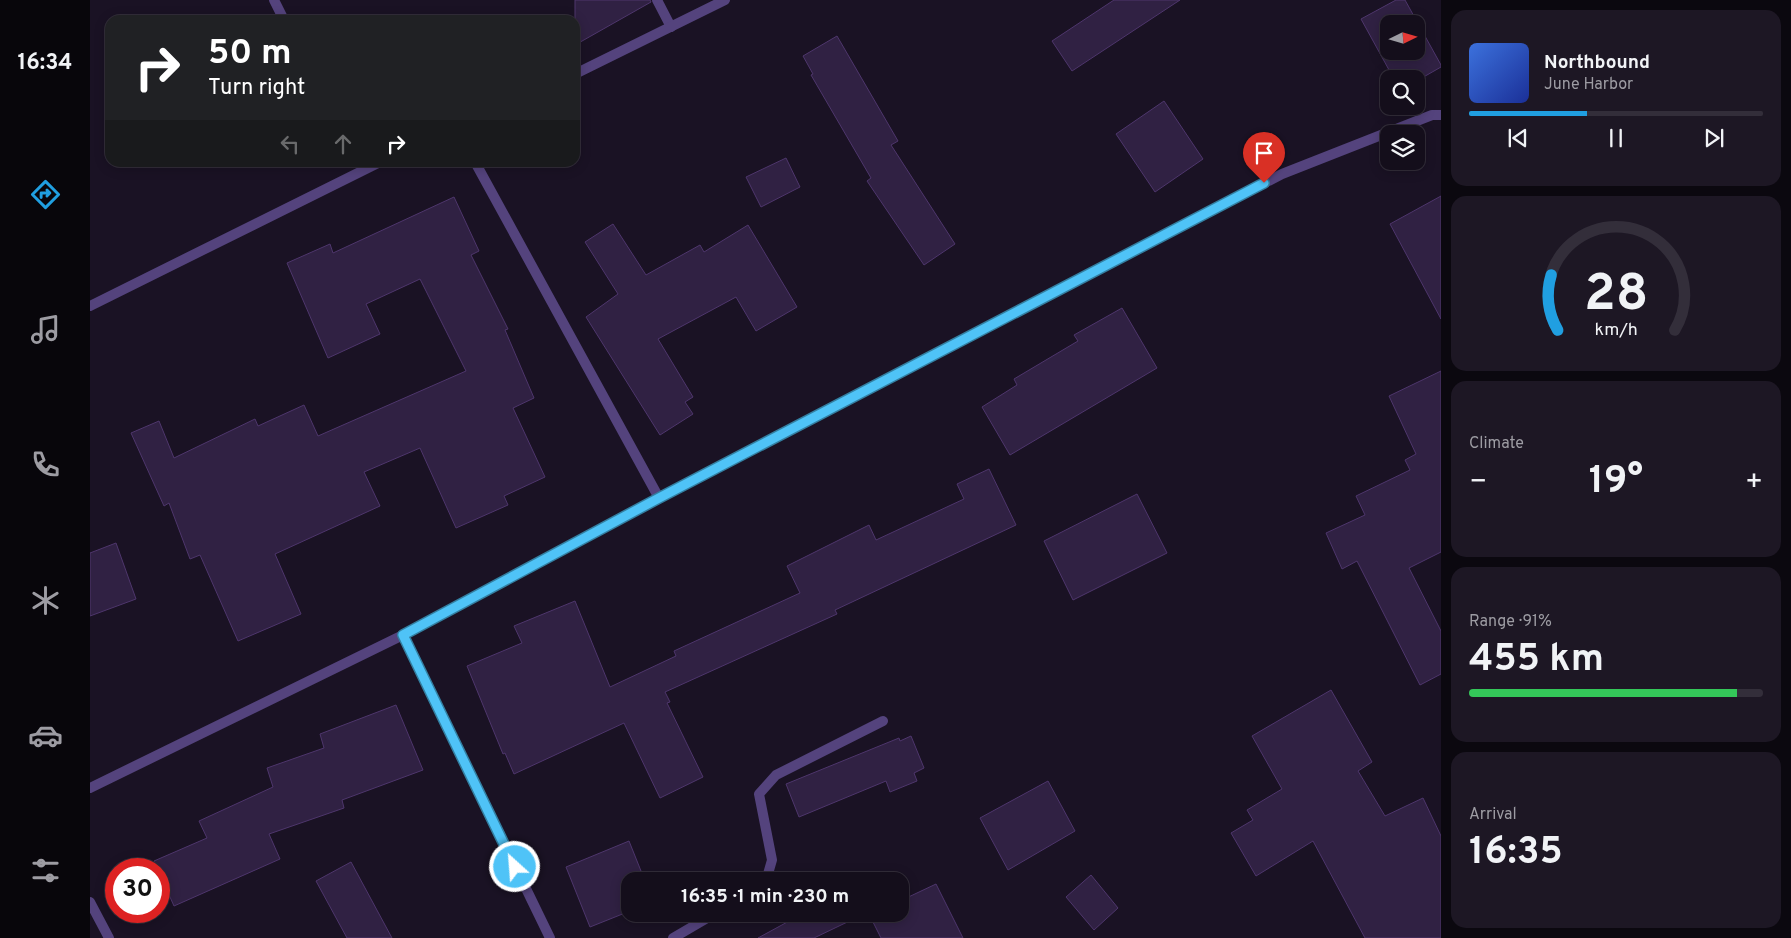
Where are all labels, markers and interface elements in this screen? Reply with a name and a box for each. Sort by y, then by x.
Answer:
north arrow [1380,15,1425,60]
map controls [1380,15,1425,170]
text: 50 m [208,32,292,76]
icon: right [125,35,190,100]
text: 16:34 [18,50,73,77]
text: Northbound [1544,51,1650,75]
button: search [1380,70,1425,115]
text: Turn right [208,75,305,102]
text: June Harbor [1544,75,1633,95]
icon: previous [1504,124,1532,152]
icon: pause [1602,124,1630,152]
icon: next [1700,124,1728,152]
button: layers [1380,125,1425,170]
icon: left [276,130,304,158]
icon: ahead [329,130,357,158]
icon: right [382,130,410,158]
pin [1243,132,1285,183]
icon: arrive [1250,139,1278,167]
icon: directions [28,177,63,212]
text: 28 [1584,263,1648,329]
icon: music [28,312,63,347]
text: km/h [1594,319,1638,342]
text: Climate [1469,434,1524,454]
icon: phone [28,447,63,482]
text: 19° [1589,458,1643,507]
text: − [1469,465,1487,501]
text: + [1745,465,1763,501]
icon: climate [28,583,63,618]
text: Range · 91% [1469,612,1552,632]
text: 455 km [1469,636,1604,685]
icon: car [28,718,63,753]
text: Arrival [1469,805,1517,825]
text: 16:35 [1469,829,1563,878]
position arrow [488,840,540,892]
icon: filters [28,853,63,888]
speed limit sign: 30 [105,858,170,923]
text: 16:35 · 1 min · 230 m [681,885,849,909]

